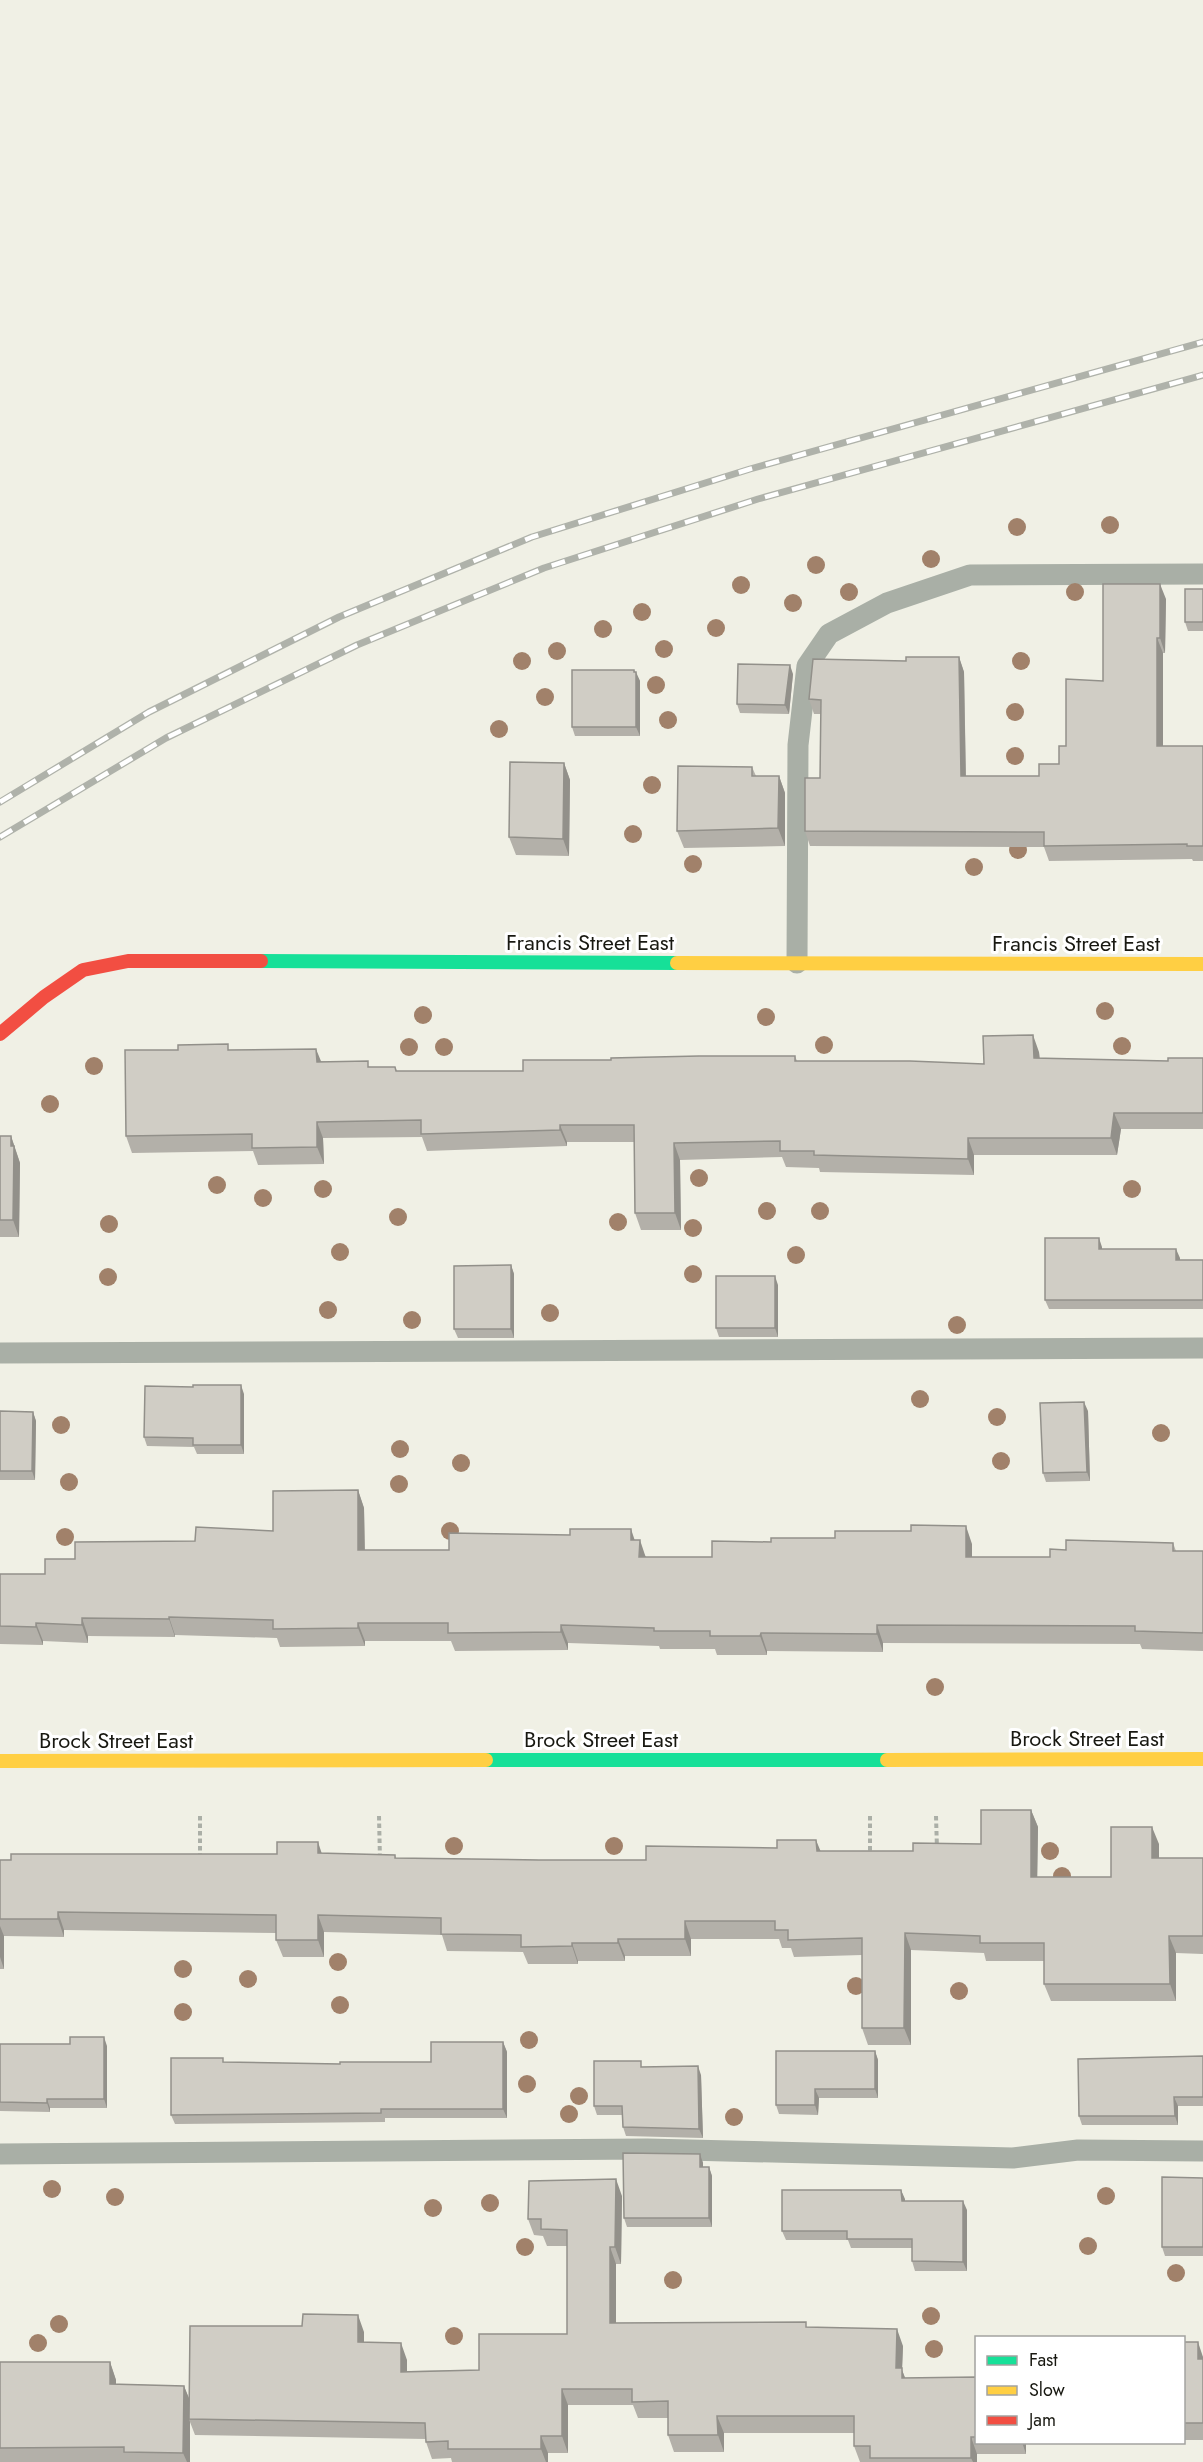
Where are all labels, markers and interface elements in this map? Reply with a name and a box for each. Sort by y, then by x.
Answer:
street label: Francis Street East [506,926,675,958]
street label: Francis Street East [992,927,1161,959]
street label: Brock Street East [1010,1722,1165,1754]
street label: Brock Street East [524,1723,679,1755]
street label: Brock Street East [39,1724,194,1756]
legend [975,2336,1185,2444]
text: Fast [1029,2347,1058,2373]
text: Slow [1029,2377,1066,2403]
text: Jam [1027,2407,1056,2433]

